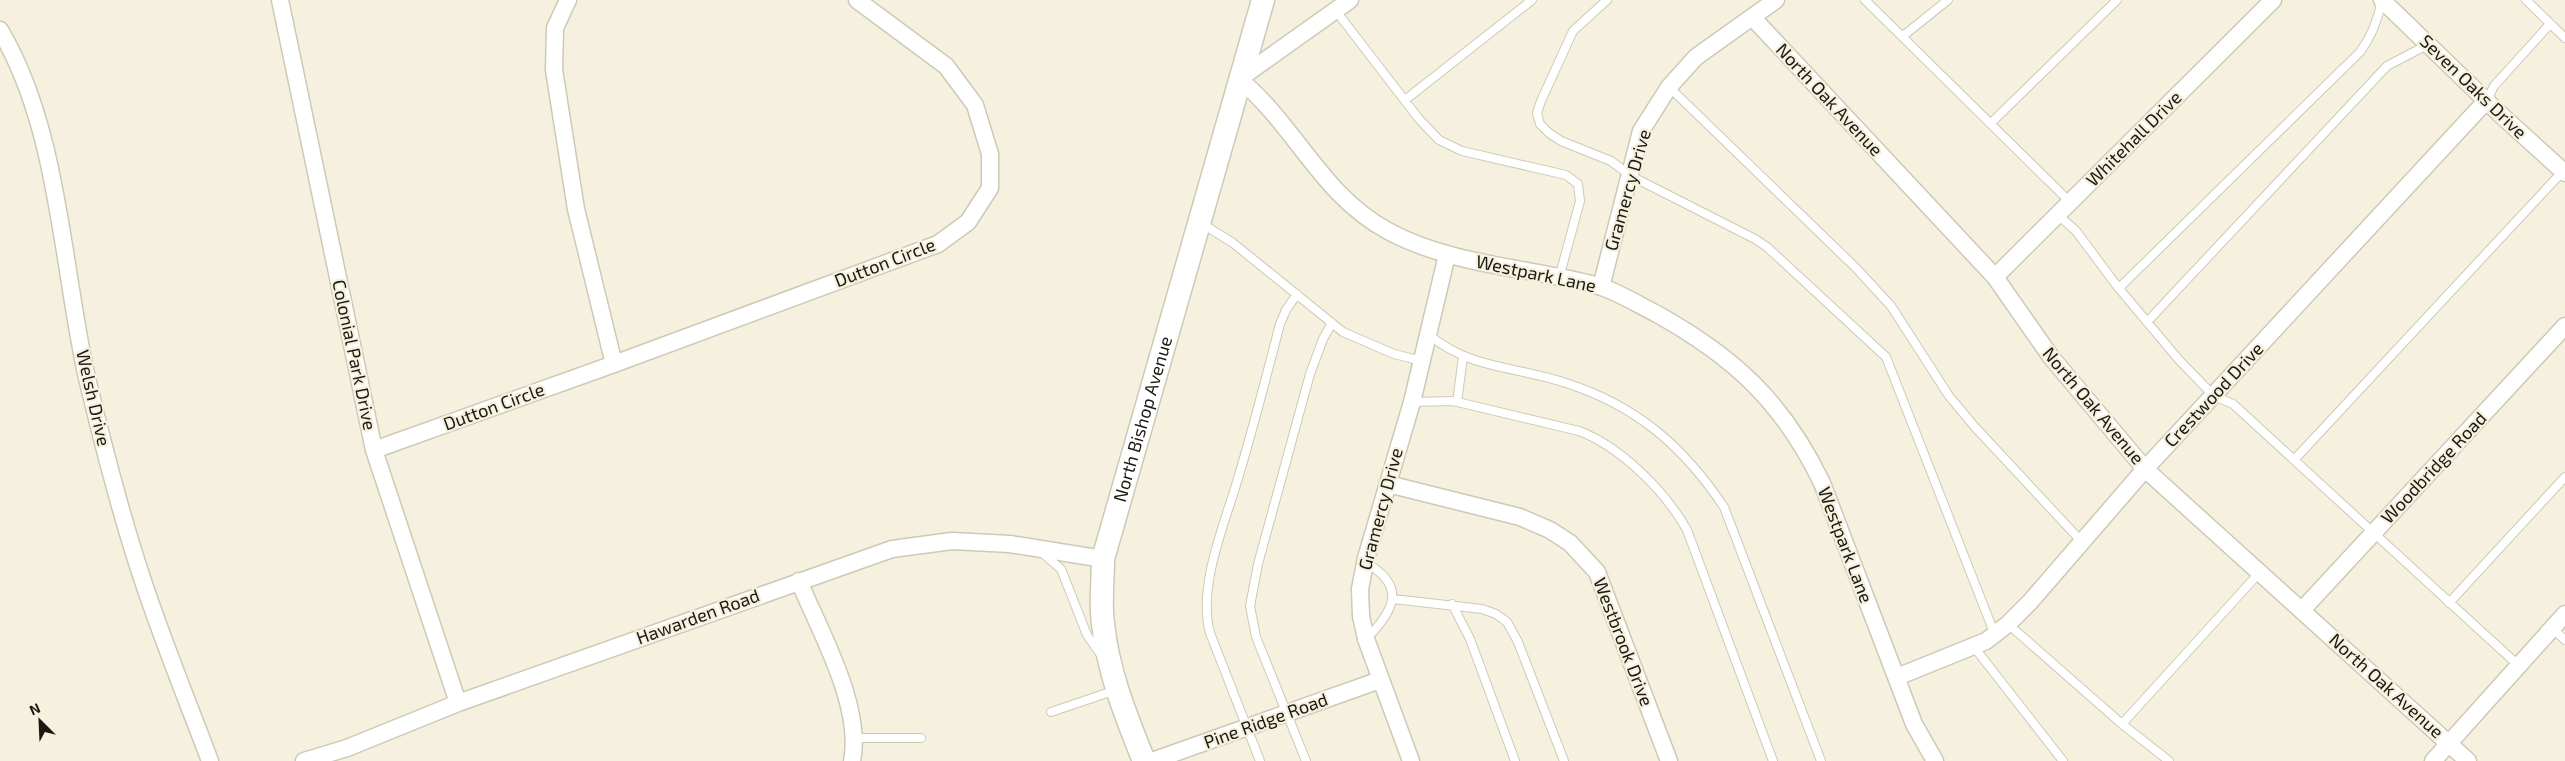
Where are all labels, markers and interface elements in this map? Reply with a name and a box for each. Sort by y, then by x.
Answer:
street label: Seven Oaks Drive [2416,30,2532,143]
street label: North Oak Avenue [1772,38,1888,160]
street label: Whitehall Drive [2081,86,2186,191]
street label: Gramercy Drive [1599,126,1655,253]
street label: Dutton Circle [831,233,938,291]
street label: Westpark Lane [1474,250,1598,296]
street label: Colonial Park Drive [328,278,382,432]
street label: North Bishop Avenue [1108,333,1176,504]
street label: Crestwood Drive [2159,337,2267,451]
street label: North Oak Avenue [2038,342,2149,468]
street label: Welsh Drive [72,348,116,448]
street label: Dutton Circle [440,378,547,435]
street label: Woodbridge Road [2376,407,2491,528]
street label: Gramercy Drive [1353,445,1407,572]
street label: Westpark Lane [1814,484,1878,606]
street label: Westbrook Drive [1589,574,1659,709]
street label: Hawarden Road [633,584,762,649]
street label: North Oak Avenue [2325,628,2448,742]
street label: Pine Ridge Road [1201,687,1331,753]
north arrow [15,696,65,746]
text: N [26,699,43,718]

